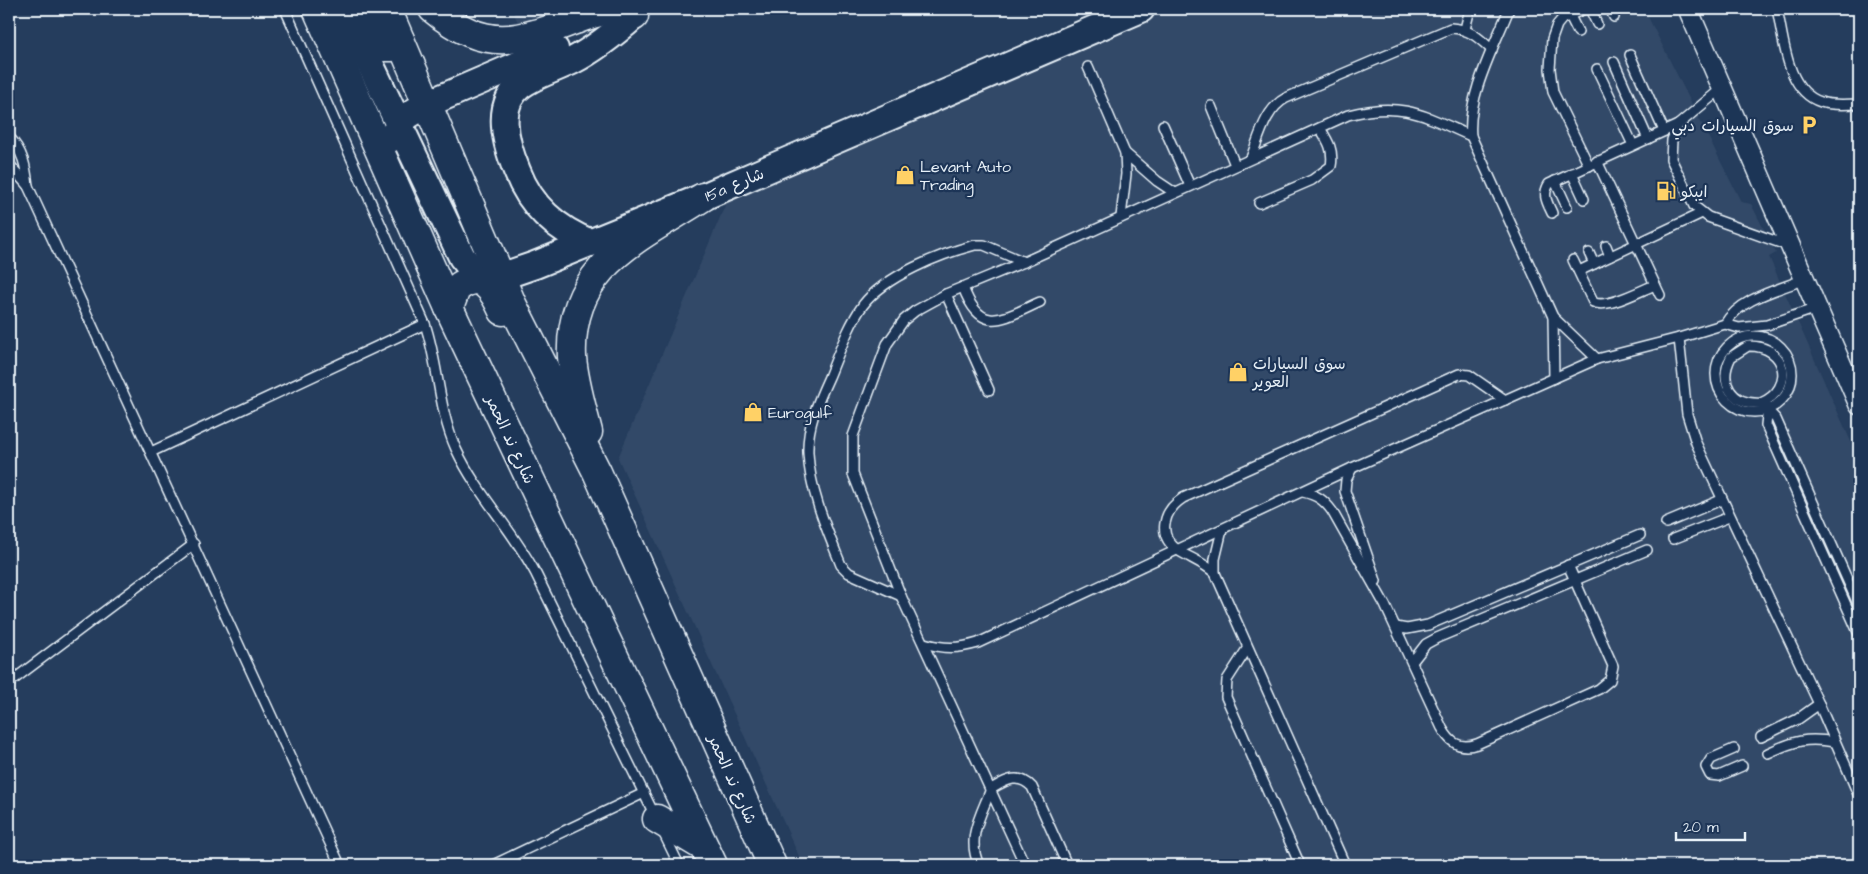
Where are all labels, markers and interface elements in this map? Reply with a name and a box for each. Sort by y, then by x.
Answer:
parking icon: سوق السيارات دبي [1798,114,1820,136]
place label: سوق السيارات دبي [1672,115,1794,140]
place label: Levant Auto Trading [920,156,1011,197]
street label: 15a شارع [701,163,767,207]
shop icon: Levant Auto Trading [894,164,916,186]
fuel station icon: ايبكو [1655,180,1677,202]
place label: ايبكو [1679,181,1707,203]
place label: سوق السيارات العوير [1251,353,1346,393]
shop icon: سوق السيارات العوير [1227,361,1249,383]
street label: شارع ند الحمر [479,390,540,487]
shop icon: Eurogulf [742,401,764,423]
place label: Eurogulf [768,402,832,425]
street label: شارع ند الحمر [702,729,762,828]
scale bar [1676,809,1744,841]
text: 20 m [1683,817,1719,838]

